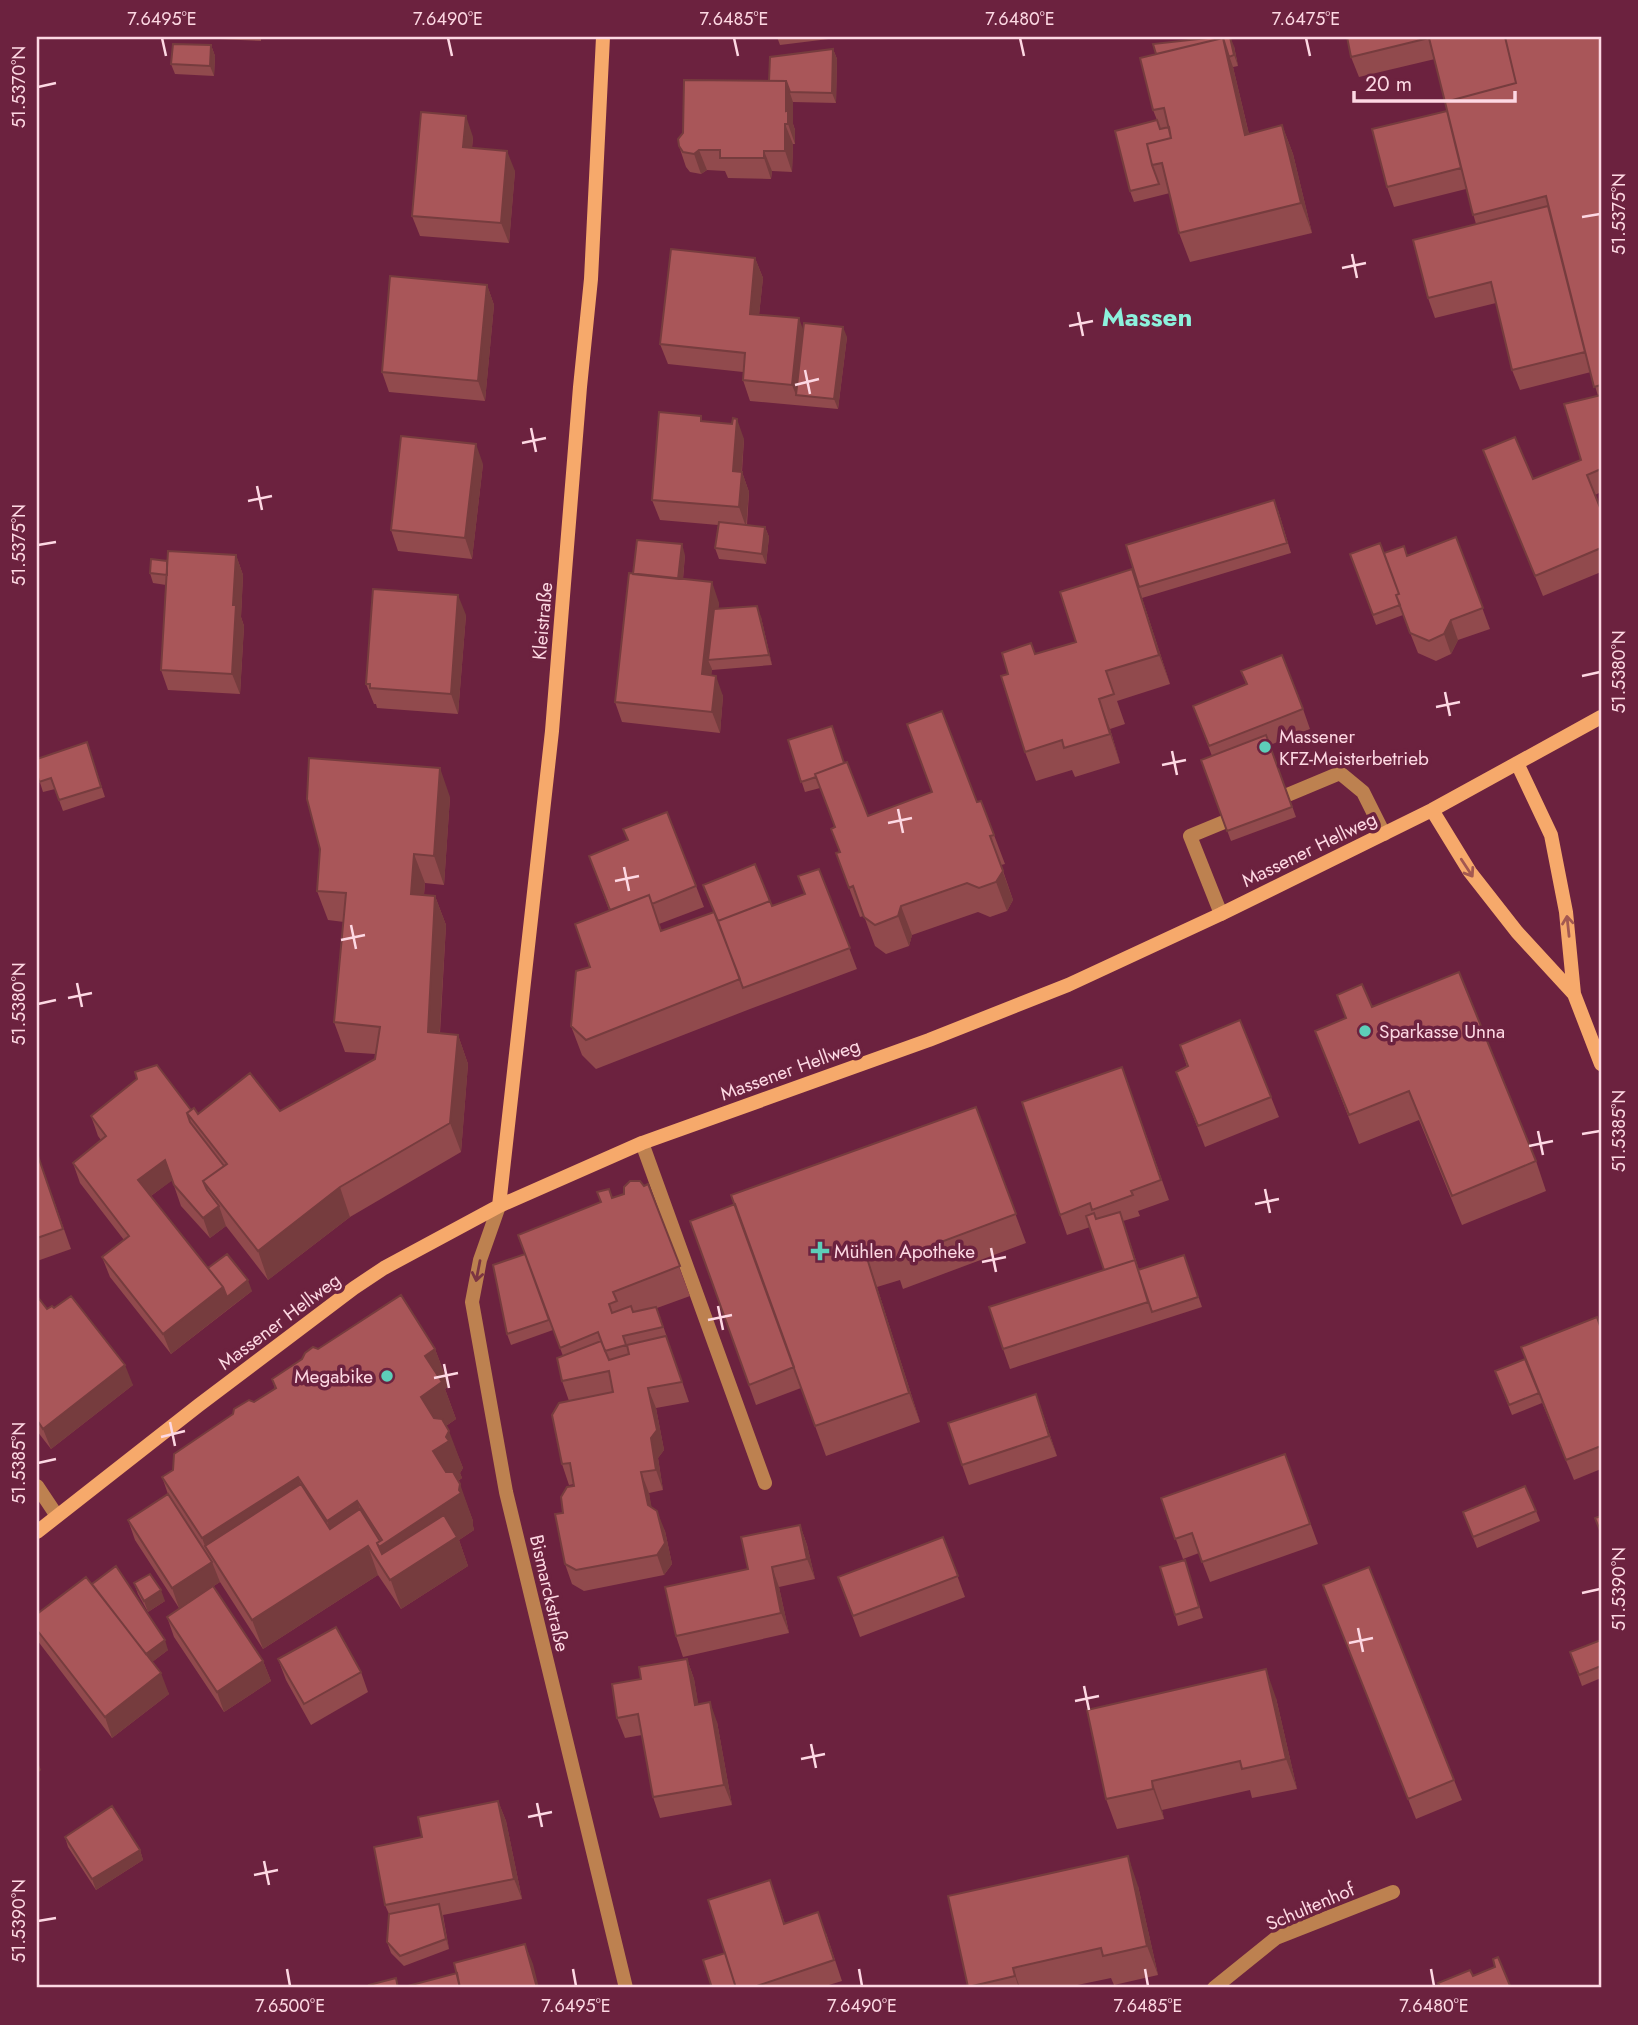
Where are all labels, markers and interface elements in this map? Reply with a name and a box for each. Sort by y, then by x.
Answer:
text: 7.6495°E [127,6,197,32]
text: 7.6490°E [413,6,483,32]
text: 7.6485°E [700,6,768,32]
text: 7.6480°E [985,6,1055,32]
text: 7.6475°E [1272,6,1340,32]
text: 51.5370°N [6,46,32,128]
scale bar [1354,60,1516,104]
text: 20 m [1365,69,1412,99]
text: 51.5375°N [1606,173,1632,255]
district label: Massen [1102,298,1192,336]
text: 51.5375°N [6,504,32,586]
street label: Kleistraße [526,581,559,661]
text: 51.5380°N [1606,630,1632,714]
place label: Massener KFZ-Meisterbetrieb [1279,723,1429,772]
marker: Massener KFZ-Meisterbetrieb [1257,739,1273,755]
street label: Massener Hellweg [1237,805,1381,894]
one-way arrow [1460,858,1475,877]
one-way arrow [1561,915,1574,938]
text: 51.5380°N [6,962,32,1046]
place label: Sparkasse Unna [1379,1018,1505,1045]
marker: Sparkasse Unna [1357,1023,1373,1039]
street label: Massener Hellweg [717,1032,864,1107]
text: 51.5385°N [1606,1090,1632,1172]
place label: Mühlen Apotheke [834,1238,975,1265]
marker: Mühlen Apotheke [812,1243,828,1259]
one-way arrow [470,1259,484,1282]
street label: Massener Hellweg [212,1266,346,1376]
place label: Megabike [294,1363,373,1390]
marker: Megabike [379,1368,395,1384]
text: 51.5385°N [6,1422,32,1504]
street label: Bismarckstraße [523,1532,576,1654]
text: 51.5390°N [1606,1547,1632,1631]
street label: Schultenhof [1262,1875,1359,1937]
text: 51.5390°N [6,1879,32,1963]
text: 7.6500°E [255,1993,325,2019]
text: 7.6495°E [541,1993,611,2019]
text: 7.6490°E [827,1993,897,2019]
text: 7.6485°E [1114,1993,1182,2019]
text: 7.6480°E [1399,1993,1469,2019]

